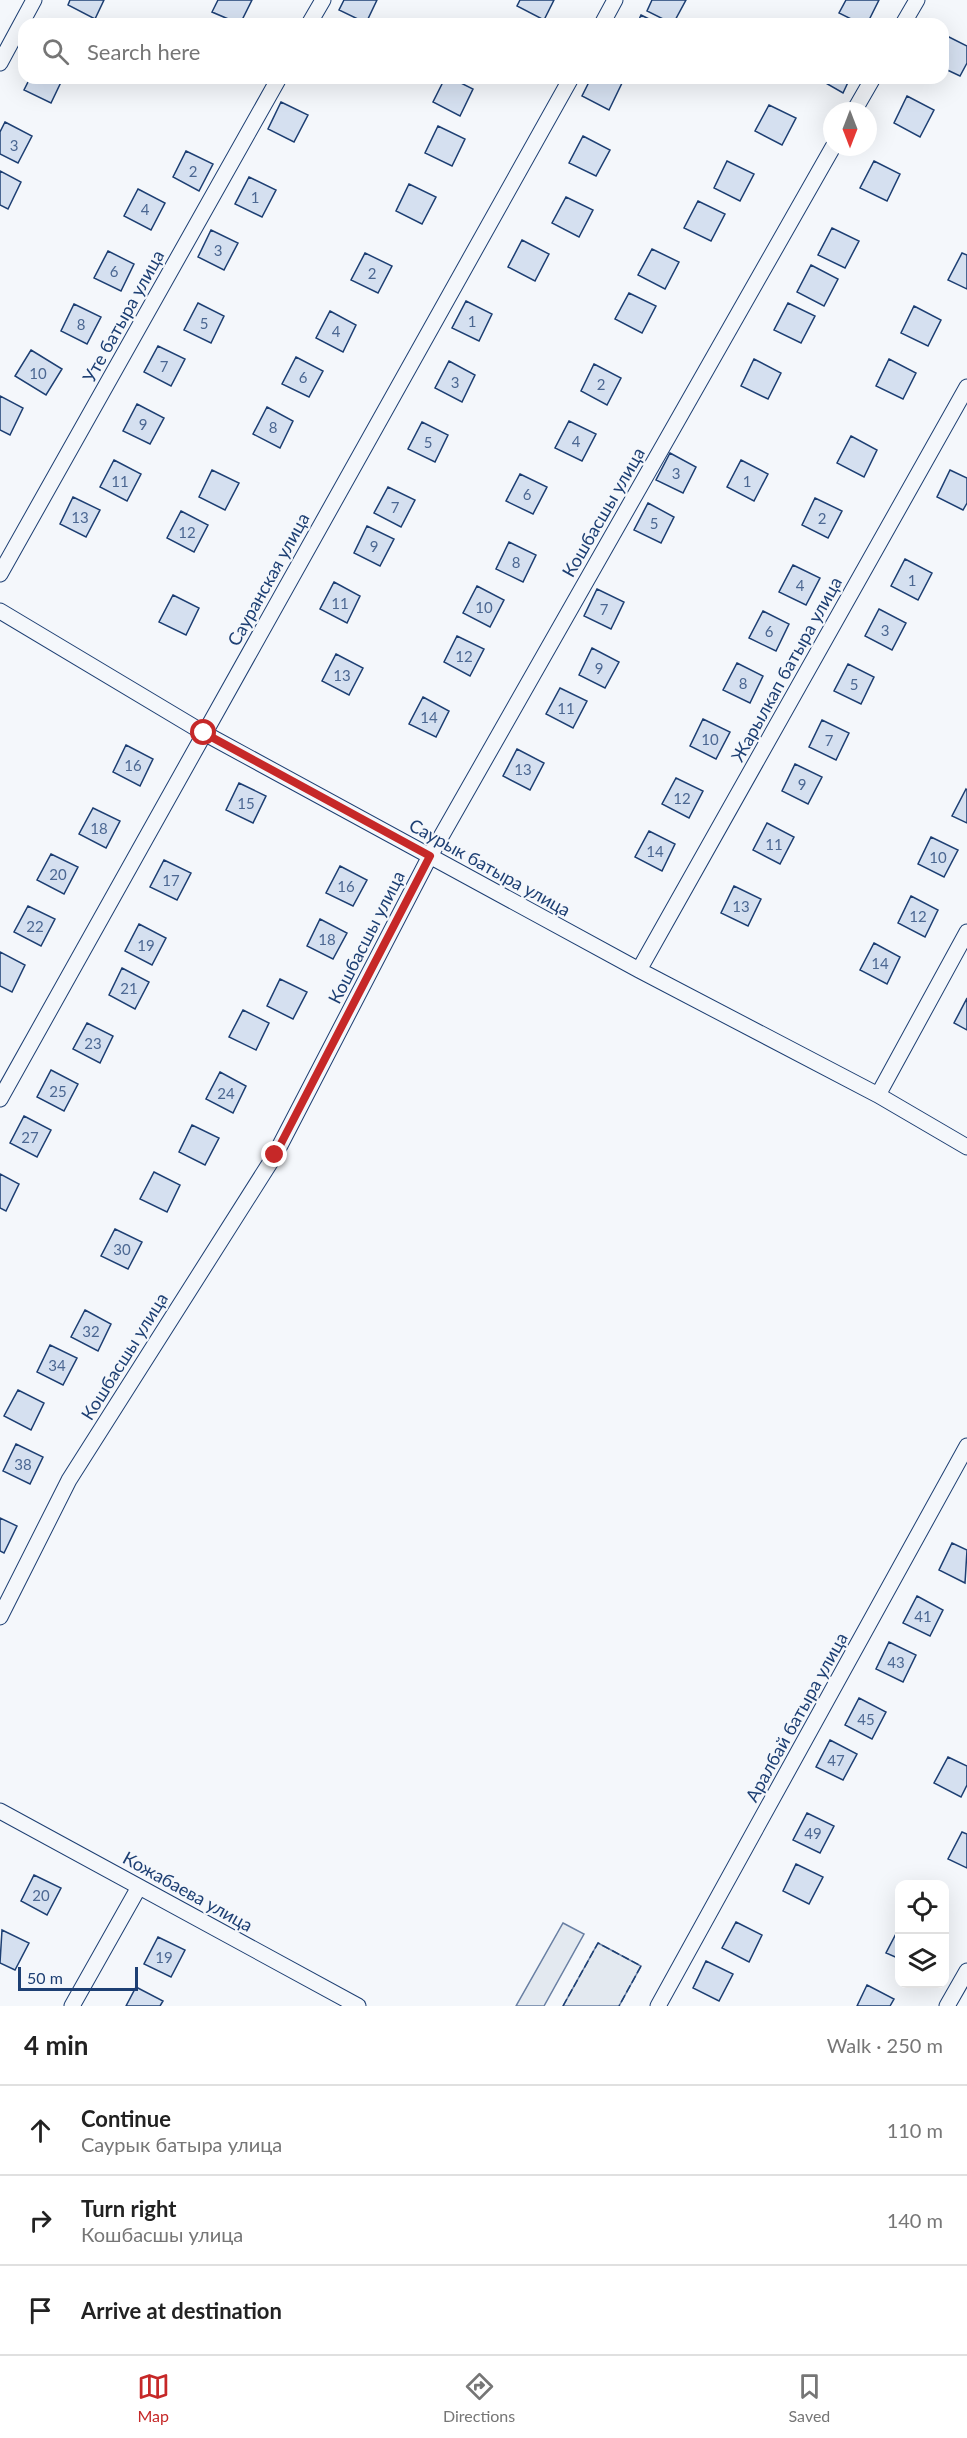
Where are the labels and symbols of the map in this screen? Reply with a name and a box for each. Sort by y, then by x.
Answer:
north arrow [823,102,877,156]
house number: 3 [10,136,18,154]
house number: 2 [189,162,197,180]
house number: 1 [251,188,259,206]
house number: 4 [141,200,150,218]
house number: 3 [214,241,222,259]
street label: Уте батыра улица [78,246,168,386]
house number: 6 [110,262,119,280]
house number: 2 [368,264,376,282]
house number: 1 [468,312,476,330]
house number: 5 [200,314,208,332]
house number: 8 [77,315,85,333]
house number: 4 [332,322,341,340]
house number: 7 [160,357,169,375]
house number: 10 [29,364,47,382]
house number: 6 [299,368,308,386]
house number: 3 [451,373,459,391]
house number: 2 [597,375,605,393]
house number: 9 [139,415,147,433]
house number: 8 [269,418,277,436]
house number: 4 [572,432,581,450]
house number: 5 [424,433,432,451]
street label: Кошбасшы улица [557,443,649,581]
house number: 3 [672,464,680,482]
house number: 11 [111,472,129,490]
house number: 1 [743,472,751,490]
house number: 6 [523,485,532,503]
house number: 7 [391,498,400,516]
house number: 13 [71,508,89,526]
street label: Сауранская улица [222,509,314,649]
house number: 2 [818,509,826,527]
house number: 5 [650,514,658,532]
house number: 12 [178,523,196,541]
house number: 9 [370,537,378,555]
house number: 8 [512,553,520,571]
house number: 1 [908,571,916,589]
street label: Жарылкап батыра улица [726,573,846,765]
house number: 4 [796,576,805,594]
house number: 11 [331,594,349,612]
house number: 10 [475,598,493,616]
house number: 7 [600,600,609,618]
house number: 3 [881,621,889,639]
house number: 6 [765,622,774,640]
house number: 12 [455,647,473,665]
house number: 9 [595,659,603,677]
house number: 13 [333,666,351,684]
house number: 8 [739,674,747,692]
house number: 5 [850,675,858,693]
house number: 11 [557,699,575,717]
house number: 14 [420,708,438,726]
route start [190,719,216,745]
house number: 10 [701,730,719,748]
house number: 7 [825,731,834,749]
house number: 16 [124,756,142,774]
house number: 13 [514,760,532,778]
house number: 9 [798,775,806,793]
house number: 12 [673,789,691,807]
house number: 15 [237,794,255,812]
street label: Саурык батыра улица [405,813,575,921]
house number: 18 [90,819,108,837]
house number: 11 [765,835,783,853]
house number: 14 [646,842,664,860]
house number: 10 [929,848,947,866]
house number: 20 [49,865,67,883]
street label: Кошбасшы улица [323,867,409,1007]
house number: 17 [162,871,180,889]
house number: 16 [337,877,355,895]
house number: 13 [732,897,750,915]
house number: 12 [909,907,927,925]
house number: 22 [26,917,44,935]
house number: 18 [318,930,336,948]
house number: 19 [137,936,155,954]
house number: 14 [871,954,889,972]
house number: 21 [120,979,138,997]
house number: 23 [84,1034,102,1052]
house number: 25 [49,1082,67,1100]
house number: 24 [217,1084,235,1102]
house number: 27 [21,1128,39,1146]
route end [261,1141,287,1167]
house number: 30 [113,1240,131,1258]
street label: Кошбасшы улица [76,1288,172,1424]
house number: 32 [82,1322,100,1340]
house number: 34 [48,1356,66,1374]
house number: 38 [14,1455,32,1473]
house number: 41 [914,1607,932,1625]
street label: Аралбай батыра улица [740,1628,852,1806]
house number: 43 [887,1653,905,1671]
house number: 45 [857,1710,875,1728]
house number: 47 [827,1751,845,1769]
house number: 49 [804,1824,822,1842]
street label: Кожабаева улица [119,1846,257,1936]
house number: 20 [32,1886,50,1904]
house number: 19 [155,1948,173,1966]
scale bar [18,1964,138,1992]

